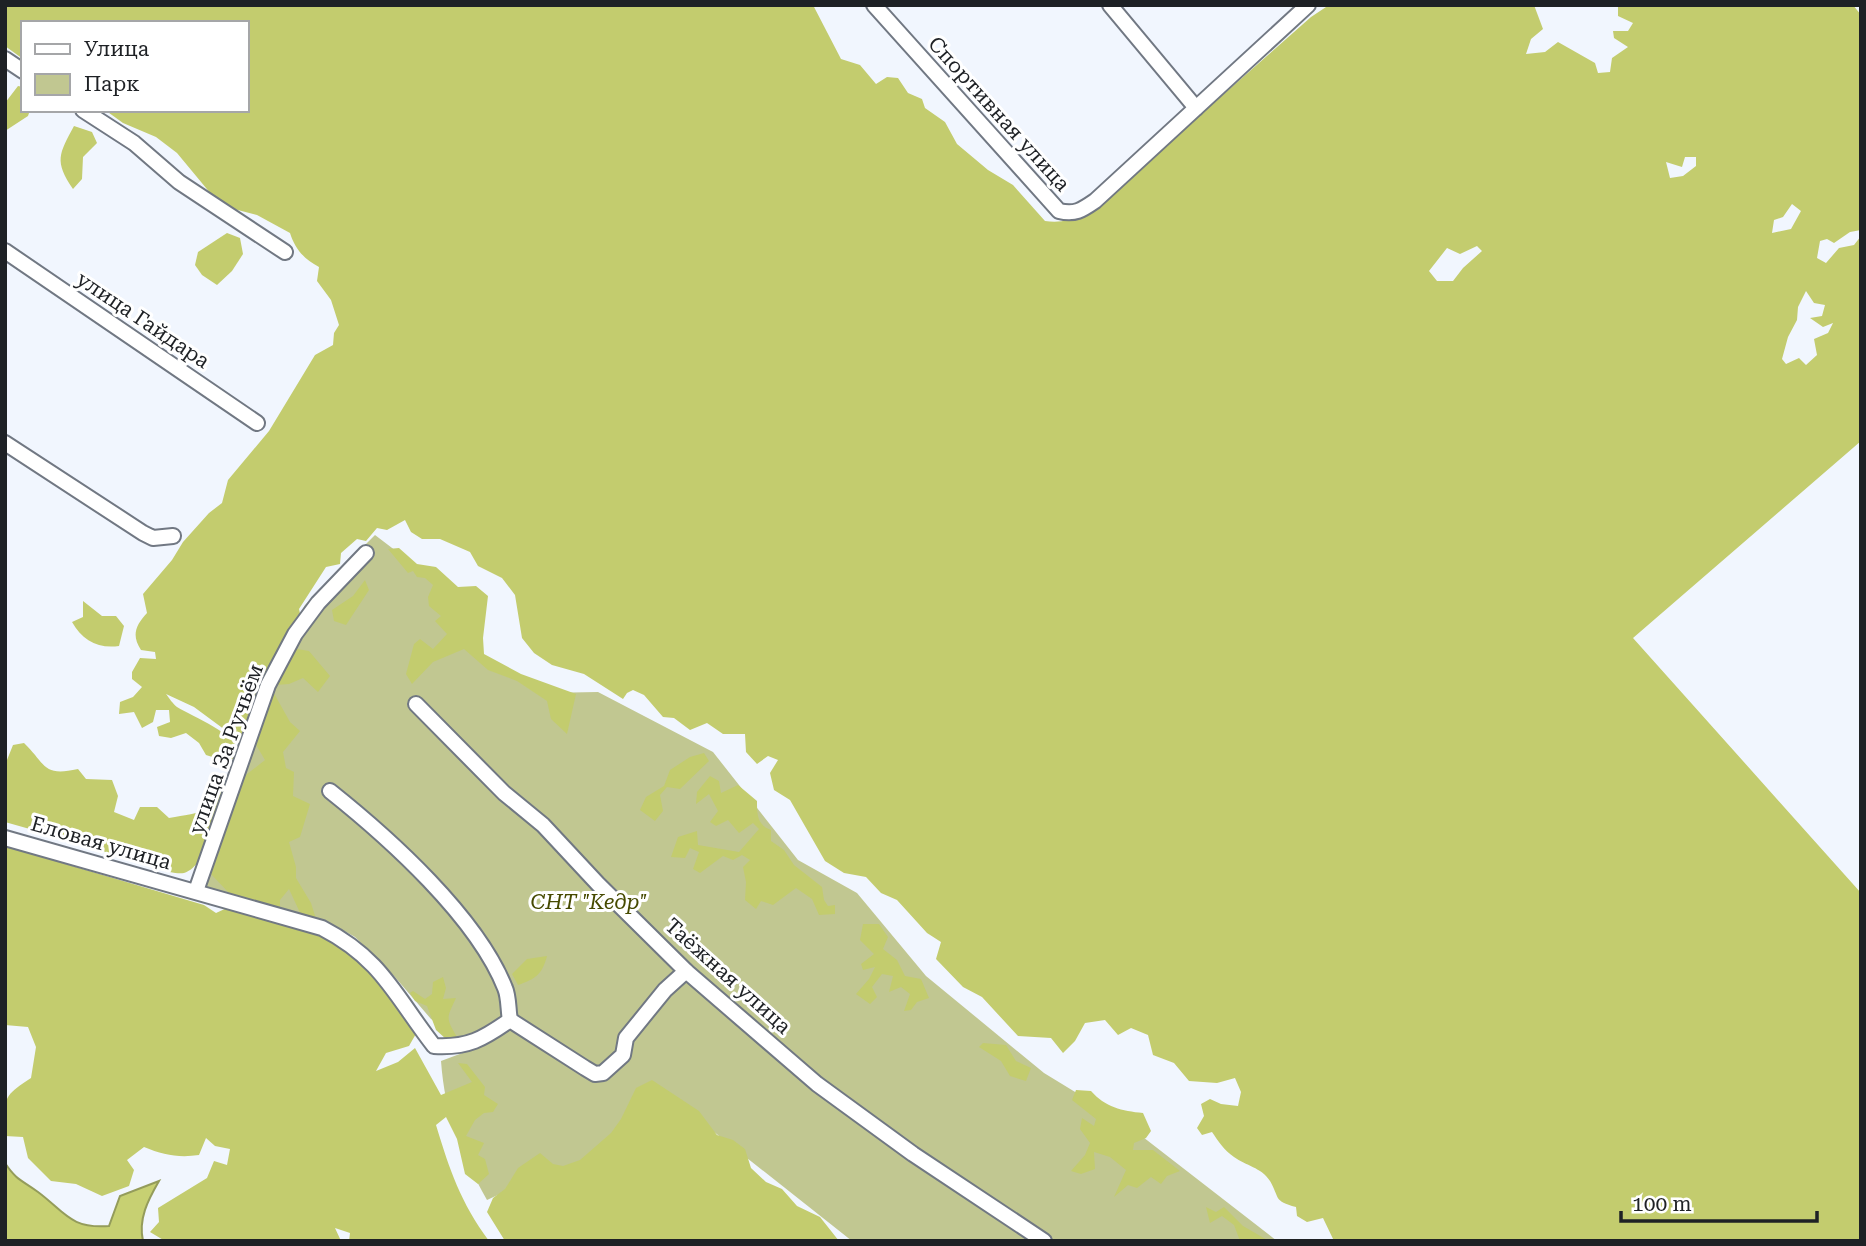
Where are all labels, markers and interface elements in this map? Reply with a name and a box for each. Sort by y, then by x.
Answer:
legend [21,21,248,112]
street label: Спортивная улица [923,32,1075,197]
text: Улица [84,37,150,61]
text: Парк [84,72,140,96]
street label: улица Гайдара [72,267,215,374]
street label: улица За Ручьём [184,661,268,837]
street label: Еловая улица [28,812,174,875]
park label: СНТ "Кедр" [531,890,647,914]
street label: Таёжная улица [660,913,796,1039]
scale bar [1621,1180,1817,1224]
text: 100 m [1632,1192,1692,1216]

